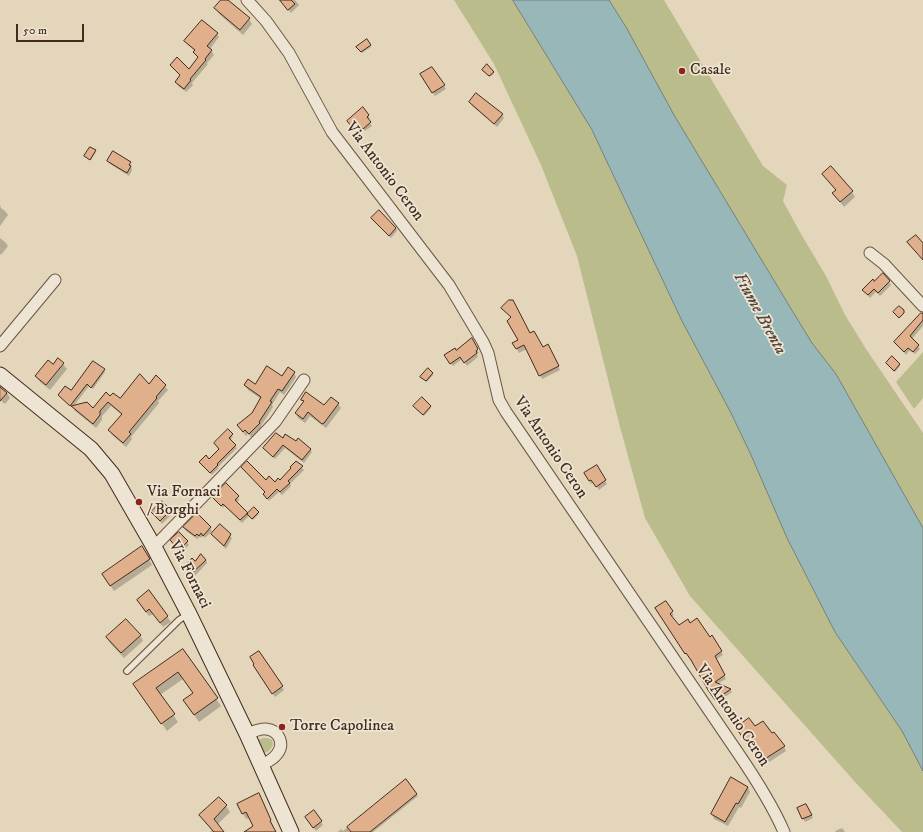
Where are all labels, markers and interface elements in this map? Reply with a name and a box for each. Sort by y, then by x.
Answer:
scale bar [18,16,86,42]
text: 50 m [23,23,47,38]
place label: Casale [690,61,731,81]
marker: Casale [677,66,687,76]
street label: Via Antonio Ceron [341,119,427,225]
water label: Fiume Brenta [728,269,790,359]
street label: Via Antonio Ceron [509,393,591,503]
place label: Via Fornaci / Borghi [147,483,220,521]
marker: Via Fornaci / Borghi [134,497,144,507]
street label: Via Fornaci [164,538,214,612]
street label: Via Antonio Ceron [691,661,773,771]
place label: Torre Capolinea [290,717,394,737]
marker: Torre Capolinea [277,722,287,732]

